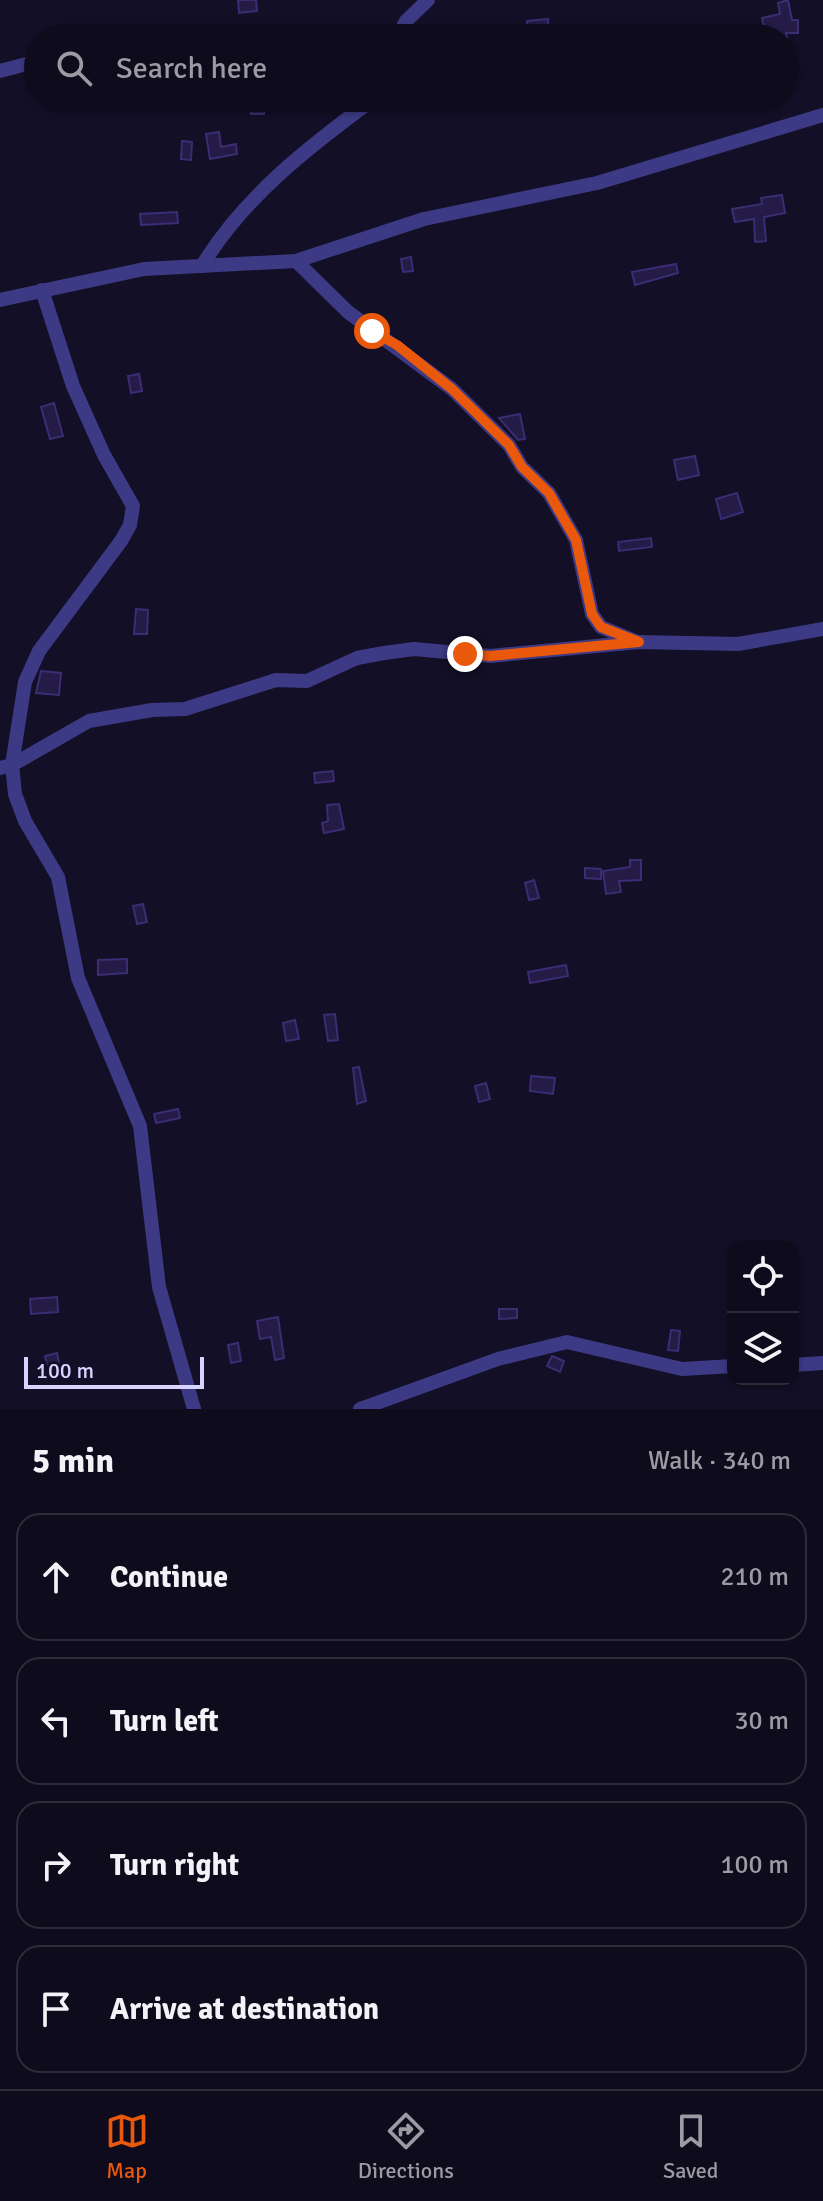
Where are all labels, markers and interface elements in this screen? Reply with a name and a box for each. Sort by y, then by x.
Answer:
search box [24,24,799,112]
icon: search [52,46,96,90]
text: Search here [116,50,267,87]
route start [354,313,390,349]
route end [447,636,483,672]
map controls [727,1241,799,1385]
button: locate [727,1241,799,1313]
button: layers [727,1313,799,1385]
scale bar [24,1353,204,1389]
text: 100 m [36,1357,94,1384]
text: 5 min [32,1440,114,1482]
text: Walk · 340 m [648,1445,791,1477]
icon: ahead [34,1555,78,1599]
text: Continue [110,1559,228,1596]
text: 210 m [720,1561,789,1593]
icon: left [34,1699,78,1743]
text: Turn left [110,1703,219,1740]
text: 30 m [734,1705,789,1737]
icon: right [34,1843,78,1887]
text: Turn right [110,1847,239,1884]
text: 100 m [720,1849,789,1881]
icon: arrive [34,1987,78,2031]
text: Arrive at destination [110,1991,379,2028]
tab: Map [105,2109,149,2184]
tab: Directions [358,2109,454,2184]
tab: Saved [663,2109,718,2184]

